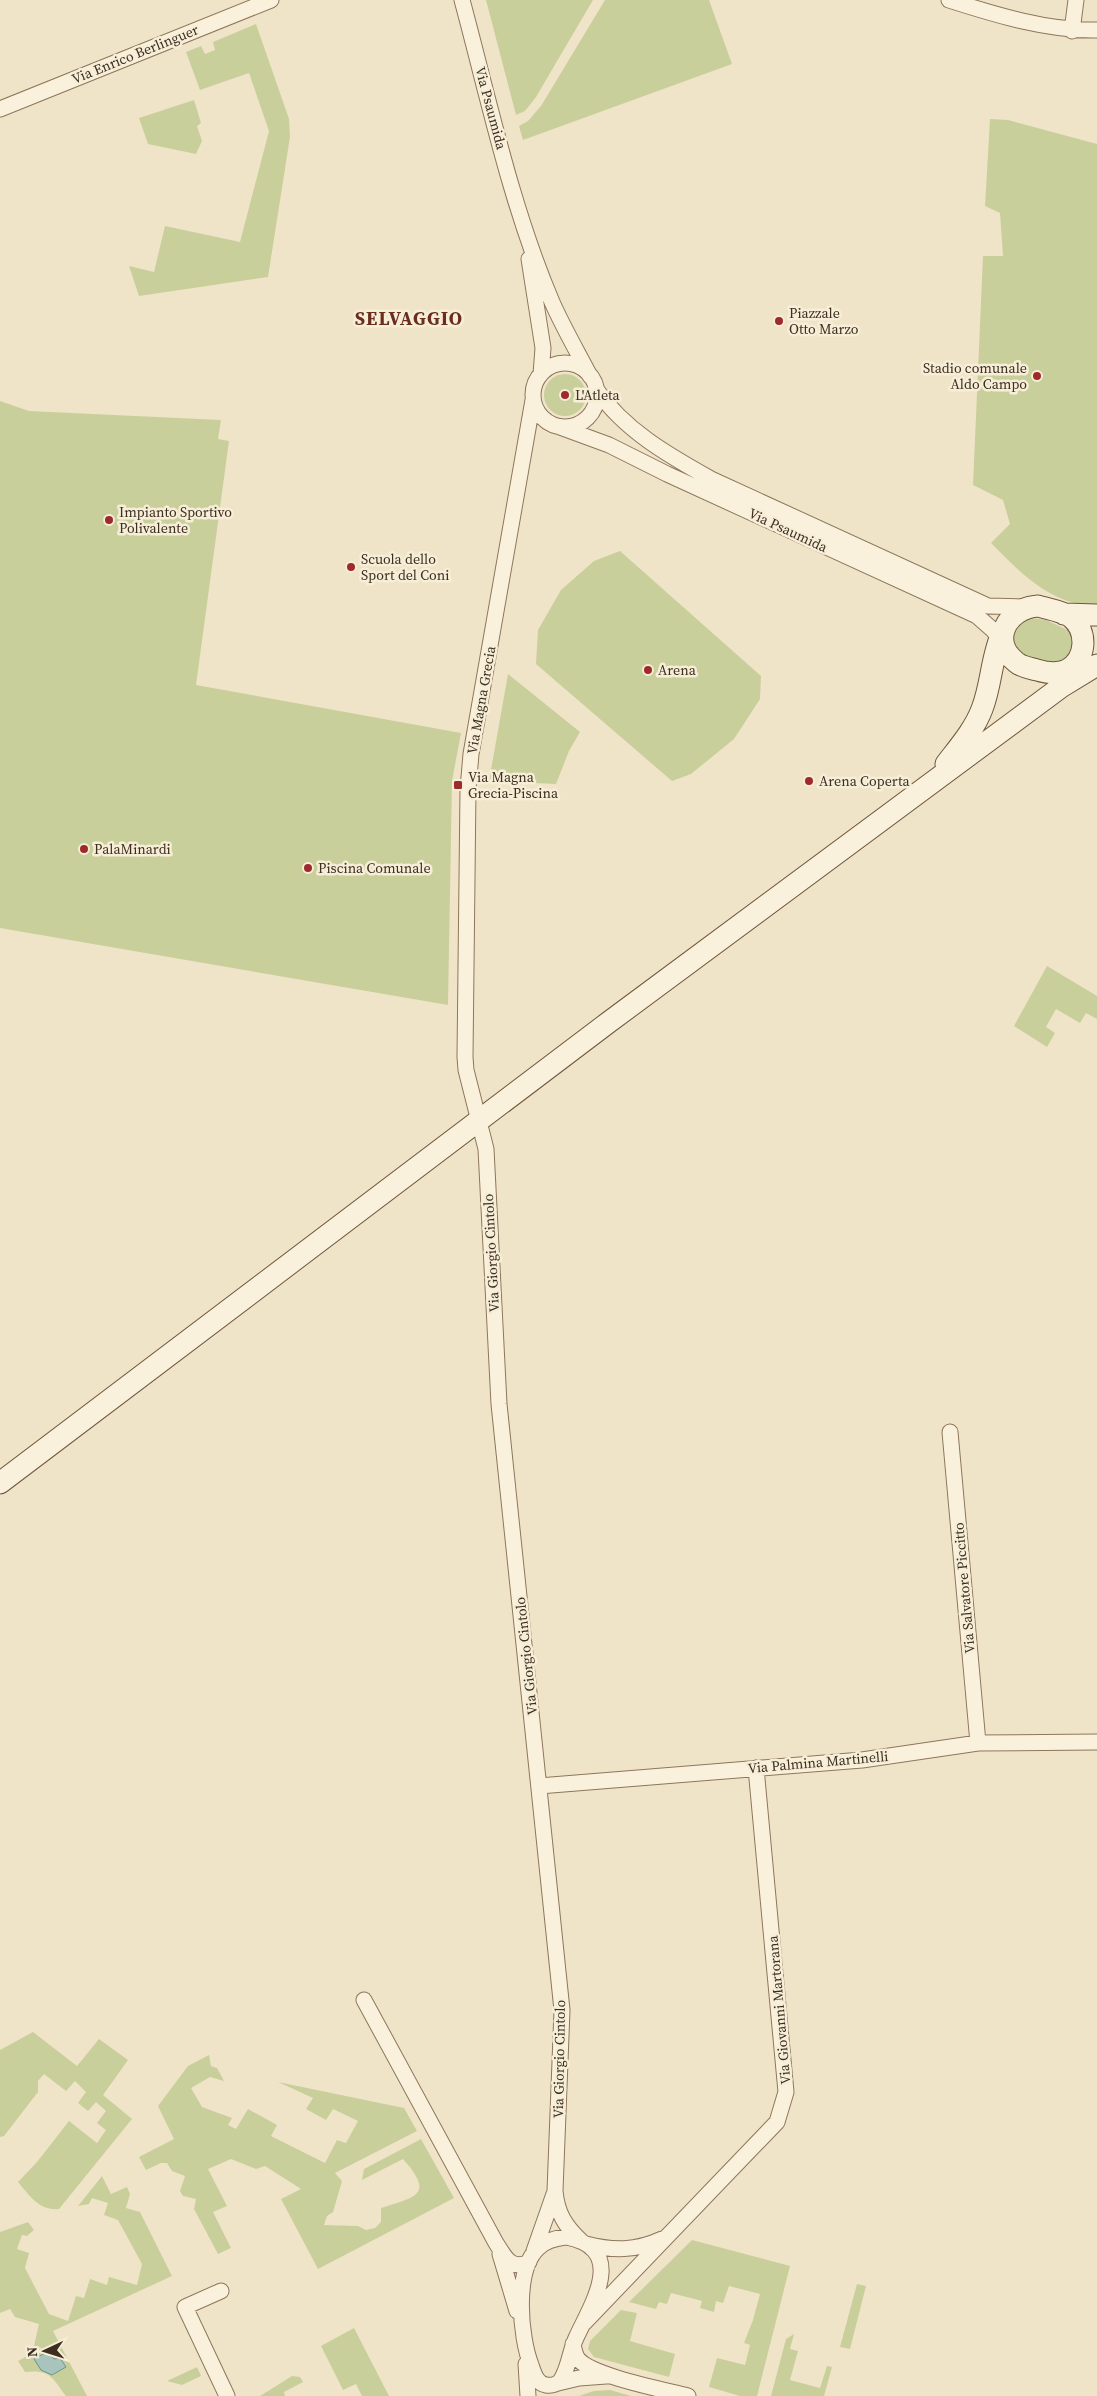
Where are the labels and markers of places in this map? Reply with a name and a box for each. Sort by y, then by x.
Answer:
place label: Piazzale Otto Marzo [789,303,859,339]
marker: Piazzale Otto Marzo [773,315,785,327]
place label: Stadio comunale Aldo Campo [923,358,1027,394]
marker: Stadio comunale Aldo Campo [1031,370,1043,382]
place label: L'Atleta [575,385,621,405]
marker: L'Atleta [559,389,571,401]
place label: Impianto Sportivo Polivalente [119,502,232,538]
marker: Impianto Sportivo Polivalente [103,514,115,526]
place label: Scuola dello Sport del Coni [361,549,449,585]
marker: Scuola dello Sport del Coni [345,561,357,573]
place label: Arena [658,660,697,680]
marker: Arena [642,664,654,676]
place label: Via Magna Grecia-Piscina [468,767,559,803]
place label: Arena Coperta [819,771,911,791]
marker: Arena Coperta [803,775,815,787]
marker: Via Magna Grecia-Piscina [452,779,464,791]
place label: PalaMinardi [94,839,171,859]
marker: PalaMinardi [78,843,90,855]
place label: Piscina Comunale [318,858,431,878]
marker: Piscina Comunale [302,862,314,874]

